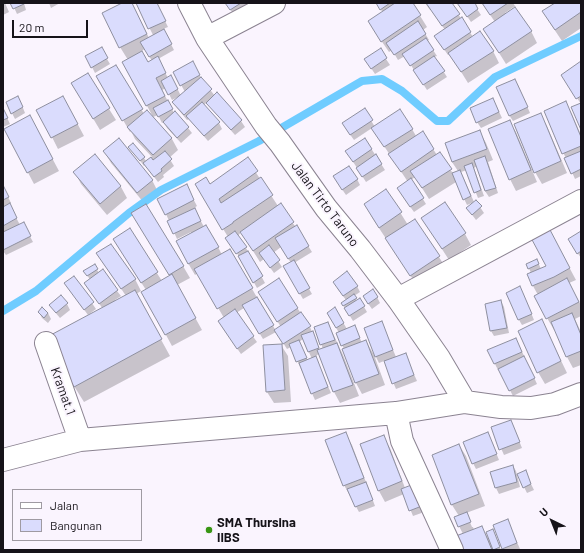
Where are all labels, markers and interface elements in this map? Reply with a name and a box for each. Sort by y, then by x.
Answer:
scale bar [14,12,90,38]
text: 20 m [19,20,45,34]
street label: Jalan Tirto Taruno [288,158,362,250]
street label: Kramat.1 [47,365,79,417]
legend [12,489,142,541]
text: Jalan [50,498,78,512]
north arrow [532,501,572,541]
text: U [537,505,550,519]
place label: SMA Thursina IIBS [217,515,296,546]
text: Bangunan [50,518,102,532]
marker: SMA Thursina IIBS [204,525,214,535]

